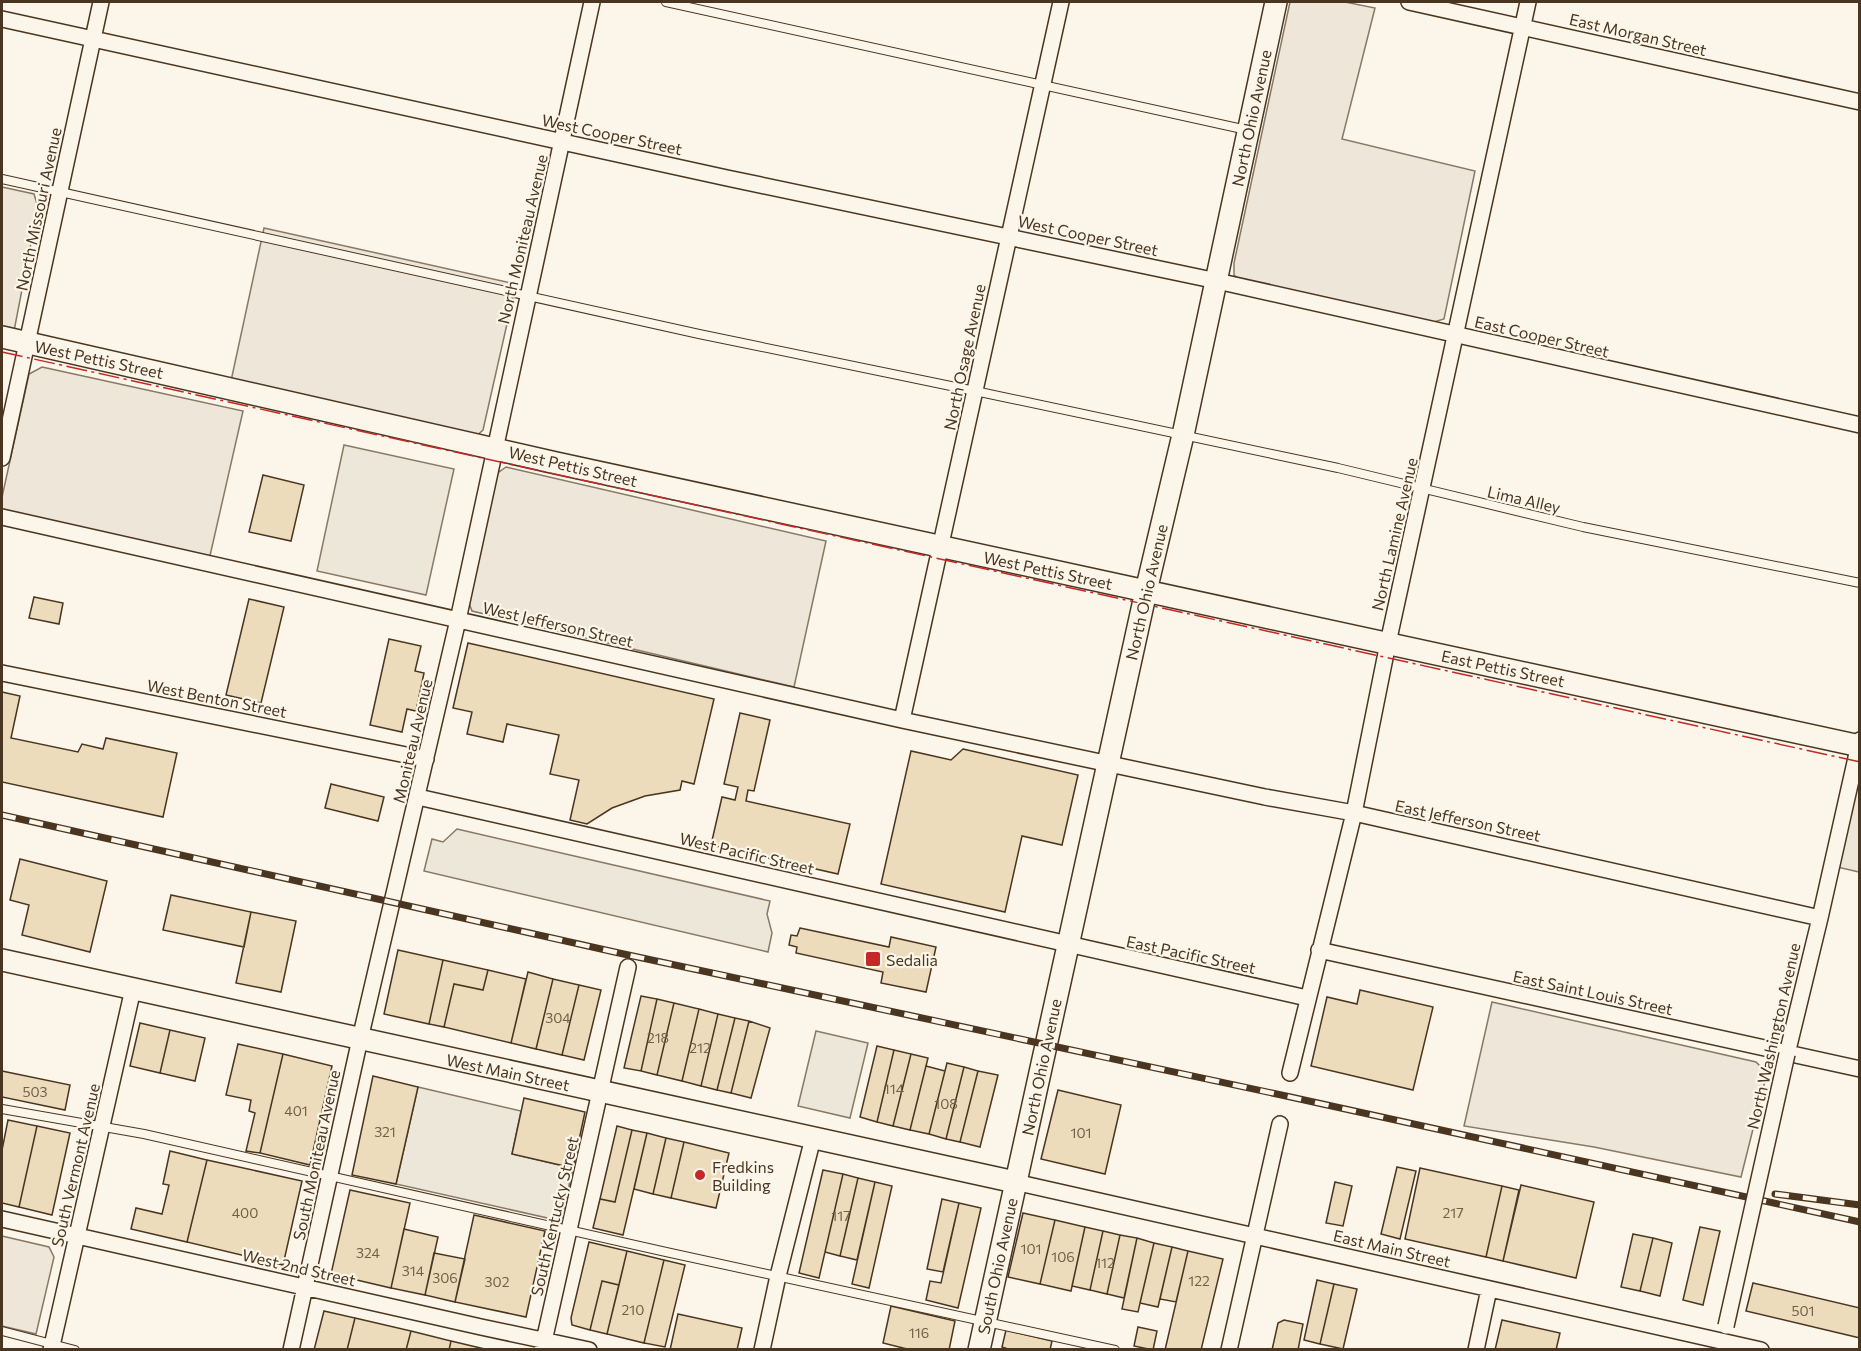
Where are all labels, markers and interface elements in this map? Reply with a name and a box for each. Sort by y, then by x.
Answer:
street label: East Morgan Street [1567,9,1709,59]
street label: North Ohio Avenue [1227,48,1275,188]
street label: West Cooper Street [540,110,684,158]
street label: North Missouri Avenue [11,126,65,292]
street label: North Moniteau Avenue [493,152,551,326]
street label: West Cooper Street [1016,211,1160,259]
street label: North Osage Avenue [939,282,989,432]
street label: East Cooper Street [1473,311,1611,361]
street label: West Pettis Street [33,336,166,382]
street label: West Pettis Street [507,442,640,490]
street label: North Lamine Avenue [1367,456,1421,612]
street label: Lima Alley [1486,481,1562,517]
street label: North Ohio Avenue [1121,522,1171,662]
street label: West Pettis Street [982,547,1115,593]
street label: West Jefferson Street [481,597,636,651]
street label: East Pettis Street [1440,646,1567,690]
street label: West Benton Street [146,675,289,721]
street label: Moniteau Avenue [388,677,436,805]
street label: East Jefferson Street [1393,795,1543,845]
street label: West Pacific Street [678,828,817,878]
street label: East Pacific Street [1125,931,1258,977]
street label: North Washington Avenue [1742,941,1804,1131]
marker: Sedalia [864,950,882,968]
place label: Sedalia [886,950,938,969]
street label: East Saint Louis Street [1511,966,1675,1018]
street label: North Ohio Avenue [1017,997,1065,1137]
house number: 304 [545,1009,571,1026]
house number: 218 [647,1029,669,1046]
house number: 212 [689,1039,711,1056]
street label: West Main Street [445,1050,572,1094]
street label: South Moniteau Avenue [289,1068,343,1242]
house number: 114 [884,1080,905,1097]
street label: South Vermont Avenue [47,1081,103,1249]
house number: 503 [22,1083,48,1100]
house number: 108 [934,1095,958,1112]
house number: 401 [284,1102,308,1119]
house number: 321 [374,1123,396,1140]
house number: 101 [1070,1124,1092,1141]
street label: South Kentucky Street [526,1134,582,1298]
place label: Fredkins Building [712,1157,774,1194]
marker: Fredkins Building [693,1168,707,1182]
street label: South Ohio Avenue [973,1196,1021,1336]
house number: 400 [232,1204,258,1221]
house number: 217 [1442,1204,1464,1221]
house number: 117 [831,1207,851,1224]
street label: East Main Street [1331,1225,1453,1271]
house number: 101 [1020,1240,1042,1257]
house number: 324 [356,1244,381,1261]
street label: West 2nd Street [240,1245,358,1289]
house number: 106 [1051,1248,1075,1265]
house number: 112 [1095,1254,1115,1271]
house number: 314 [402,1262,425,1279]
house number: 306 [432,1269,458,1286]
house number: 122 [1188,1272,1210,1289]
house number: 302 [485,1273,510,1290]
house number: 210 [622,1301,644,1318]
house number: 501 [1791,1302,1815,1319]
house number: 116 [909,1324,929,1341]

